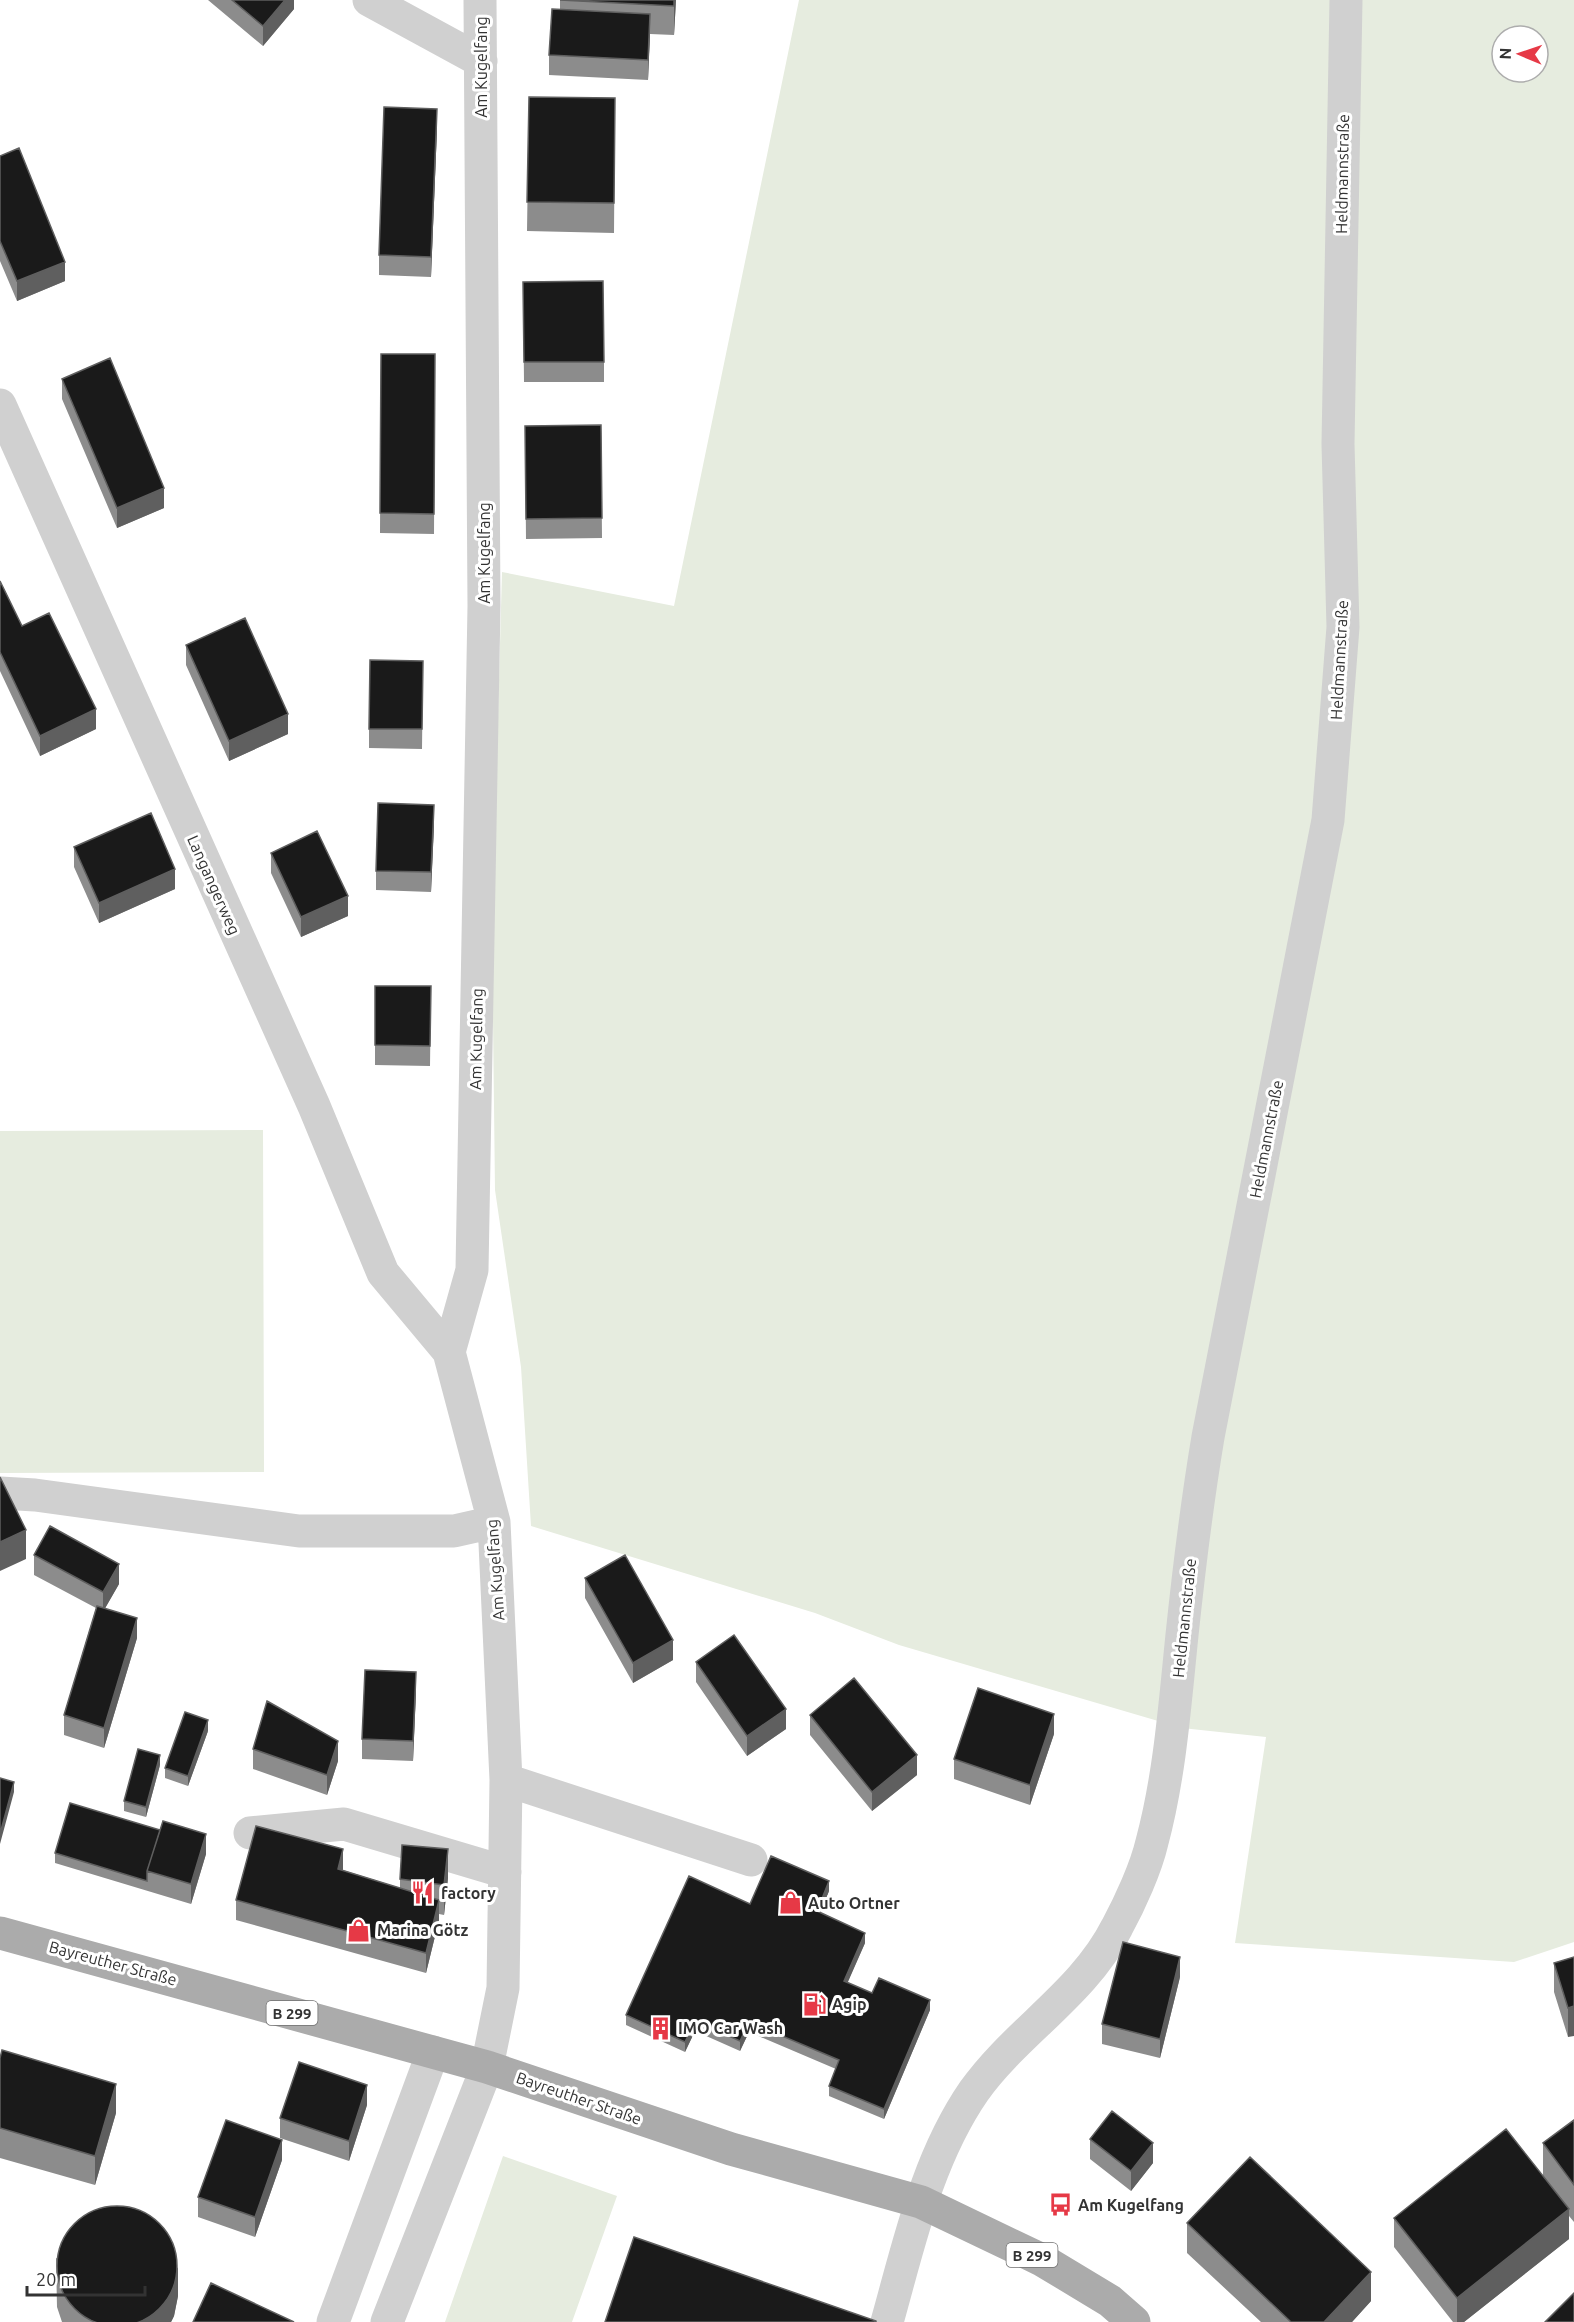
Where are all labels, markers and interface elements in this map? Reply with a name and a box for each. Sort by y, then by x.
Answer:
street label: Am Kugelfang [472,16,490,118]
north arrow [1490,24,1550,84]
text: N [1496,47,1514,60]
street label: Heldmannstraße [1332,114,1352,234]
street label: Am Kugelfang [475,502,493,604]
street label: Heldmannstraße [1327,600,1351,720]
street label: Langangerweg [184,832,244,938]
street label: Am Kugelfang [466,988,486,1090]
street label: Heldmannstraße [1246,1078,1286,1200]
street label: Am Kugelfang [482,1519,508,1621]
street label: Heldmannstraße [1169,1557,1199,1679]
restaurant icon: factory [410,1880,436,1906]
place label: factory [441,1884,496,1902]
shop icon: Auto Ortner [777,1890,803,1916]
place label: Auto Ortner [808,1894,900,1912]
shop icon: Marina Götz [346,1917,372,1943]
place label: Marina Götz [377,1921,468,1939]
street label: Bayreuther Straße [47,1937,179,1989]
fuel station icon: Agip [801,1991,827,2017]
place label: Agip [832,1995,867,2013]
road number: B 299 [266,2001,318,2025]
building icon: IMO Car Wash [647,2015,673,2041]
place label: IMO Car Wash [678,2019,783,2037]
street label: Bayreuther Straße [514,2068,644,2128]
bus stop icon: Am Kugelfang [1047,2192,1073,2218]
place label: Am Kugelfang [1078,2196,1184,2214]
road number: B 299 [1006,2243,1058,2267]
scale bar [27,2259,146,2297]
text: 20 m [36,2269,76,2289]

